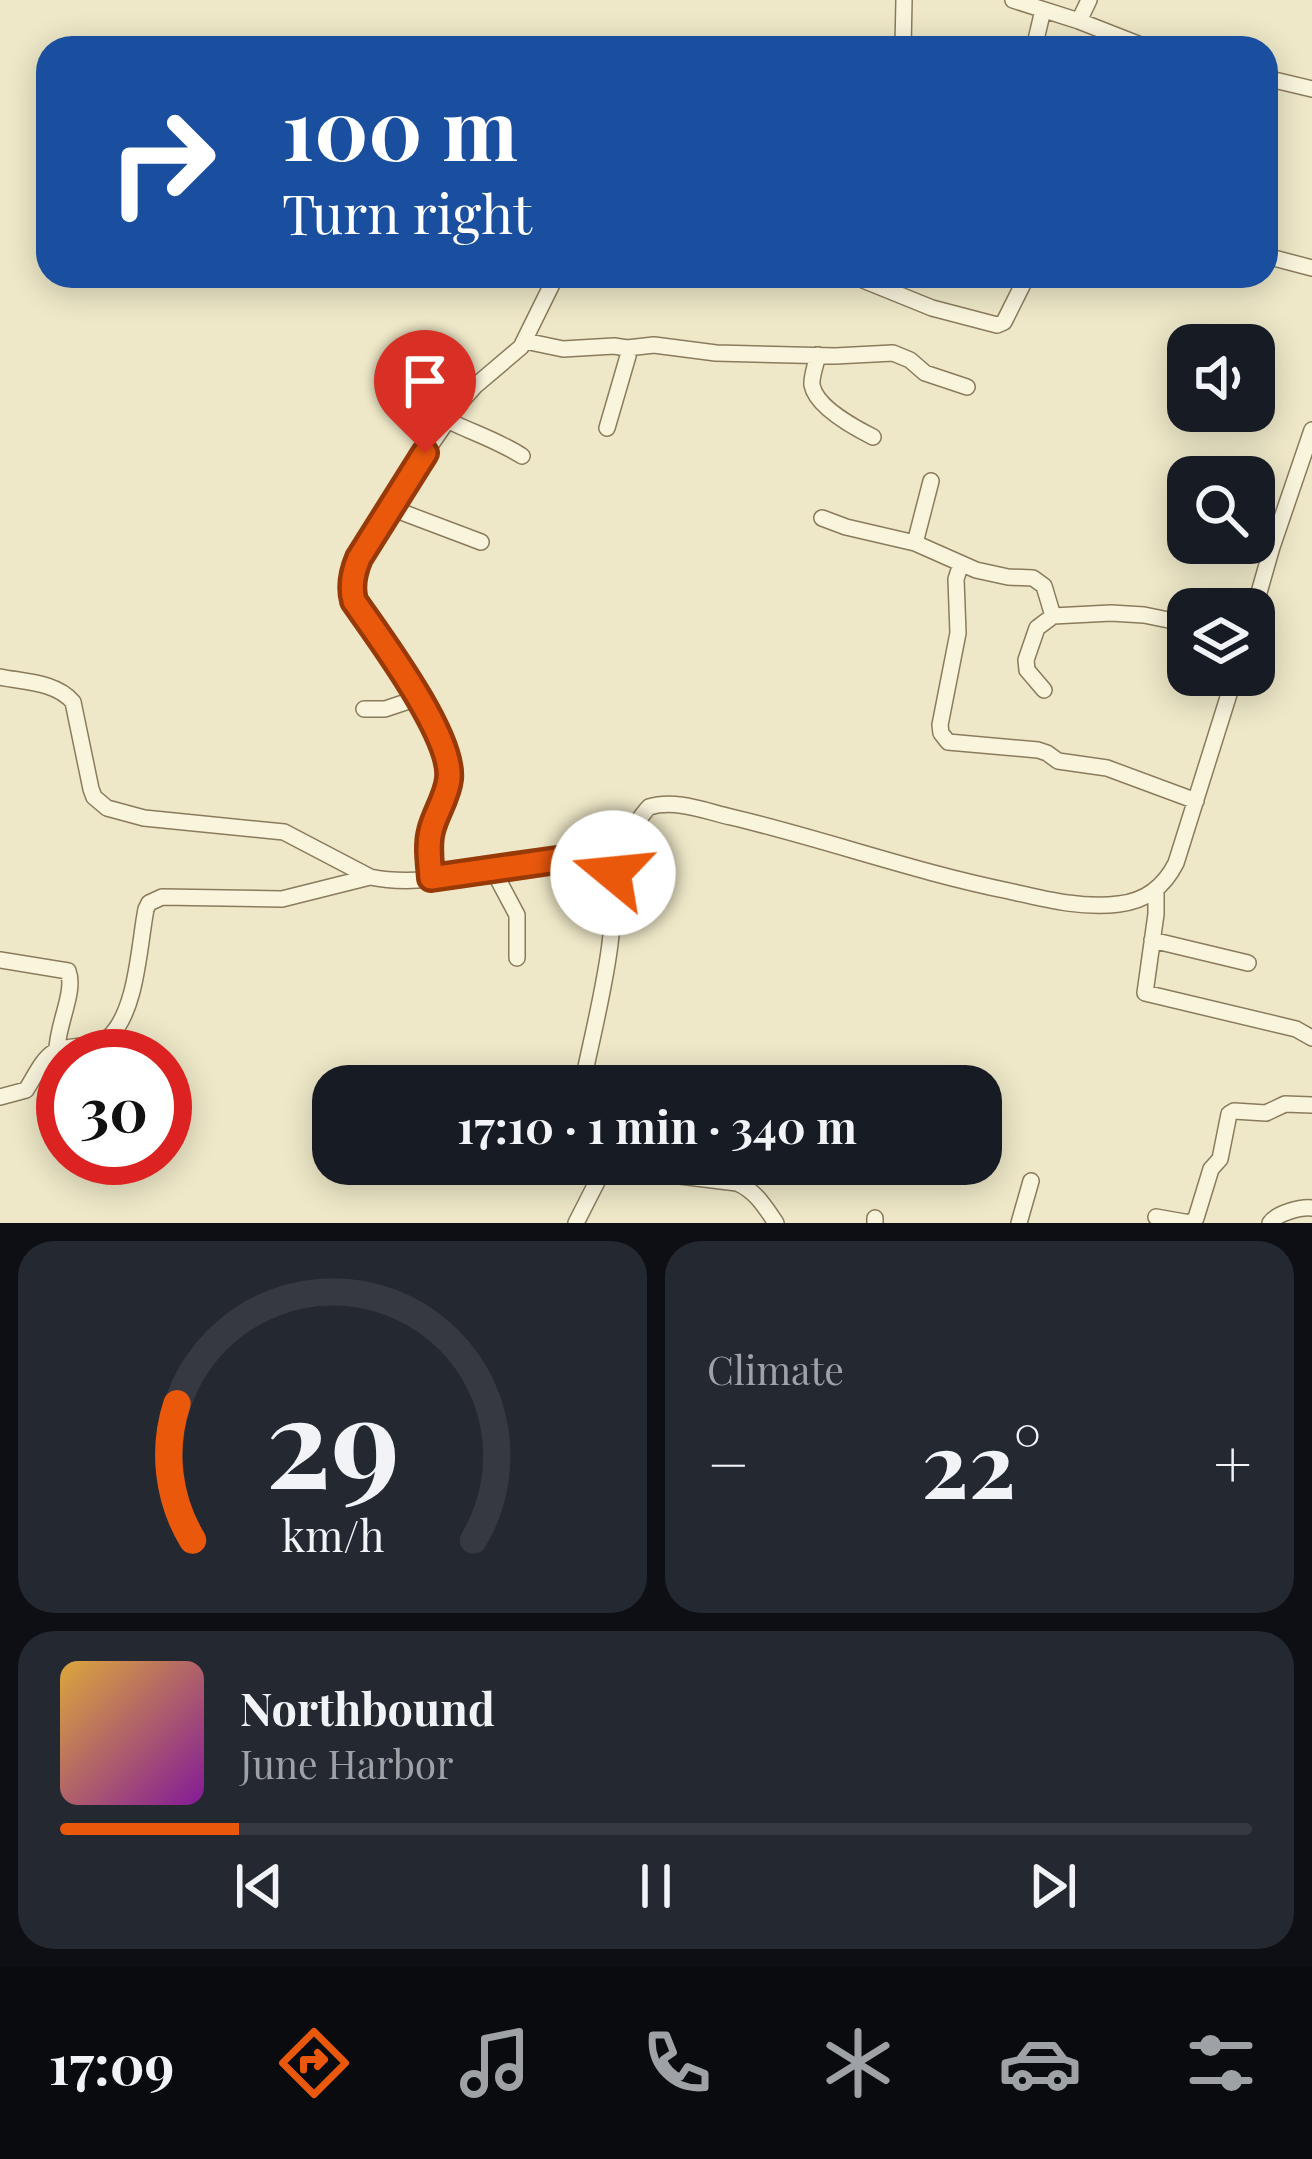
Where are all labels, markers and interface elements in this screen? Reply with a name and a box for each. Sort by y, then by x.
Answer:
text: 100 m [282,70,518,182]
icon: right [84,84,240,240]
text: Turn right [282,177,532,249]
map controls [1167,324,1275,696]
button: sound [1167,324,1275,432]
pin [374,330,476,453]
icon: arrive [392,348,458,414]
button: search [1167,456,1275,564]
button: layers [1167,588,1275,696]
position arrow [550,810,676,936]
speed limit sign: 30 [36,1029,192,1185]
text: 17:10 · 1 min · 340 m [457,1095,857,1155]
text: Climate [707,1343,844,1395]
text: 29 [265,1354,400,1520]
text: 22° [922,1402,1041,1522]
text: − [707,1418,750,1506]
text: + [1213,1418,1252,1506]
text: km/h [281,1506,384,1563]
text: Northbound [240,1677,495,1737]
text: June Harbor [240,1737,454,1789]
icon: previous [226,1853,292,1919]
icon: pause [623,1853,689,1919]
icon: next [1020,1853,1086,1919]
icon: directions [272,2021,356,2105]
icon: music [453,2021,537,2105]
icon: phone [635,2021,719,2105]
icon: climate [816,2021,900,2105]
icon: car [998,2021,1082,2105]
icon: filters [1179,2021,1263,2105]
text: 17:09 [49,2027,174,2099]

